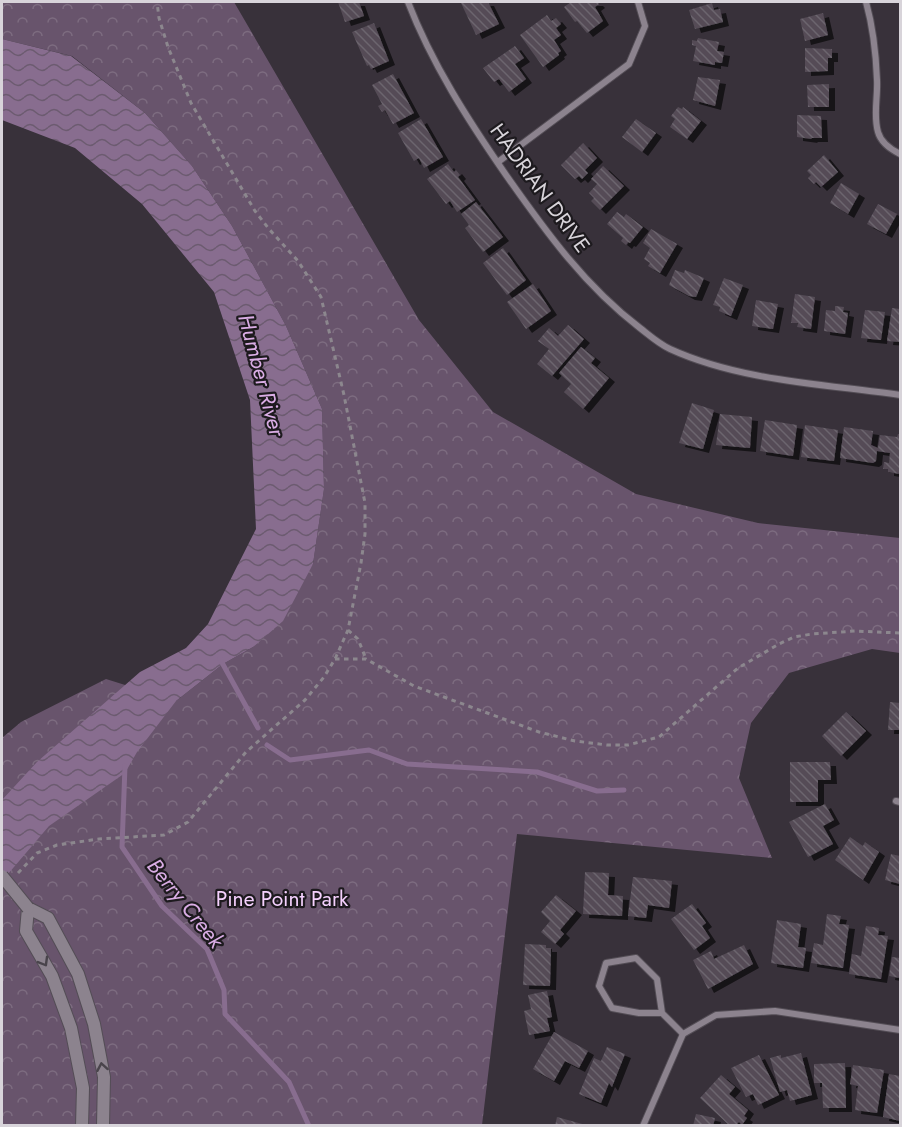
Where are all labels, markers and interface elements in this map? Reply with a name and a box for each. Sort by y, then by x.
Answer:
street label: HADRIAN DRIVE [483,117,597,259]
water label: Humber River [230,310,294,441]
water label: Berry Creek [140,851,233,956]
park label: Pine Point Park [216,884,349,914]
one-way arrow [37,956,48,966]
one-way arrow [96,1063,109,1073]

